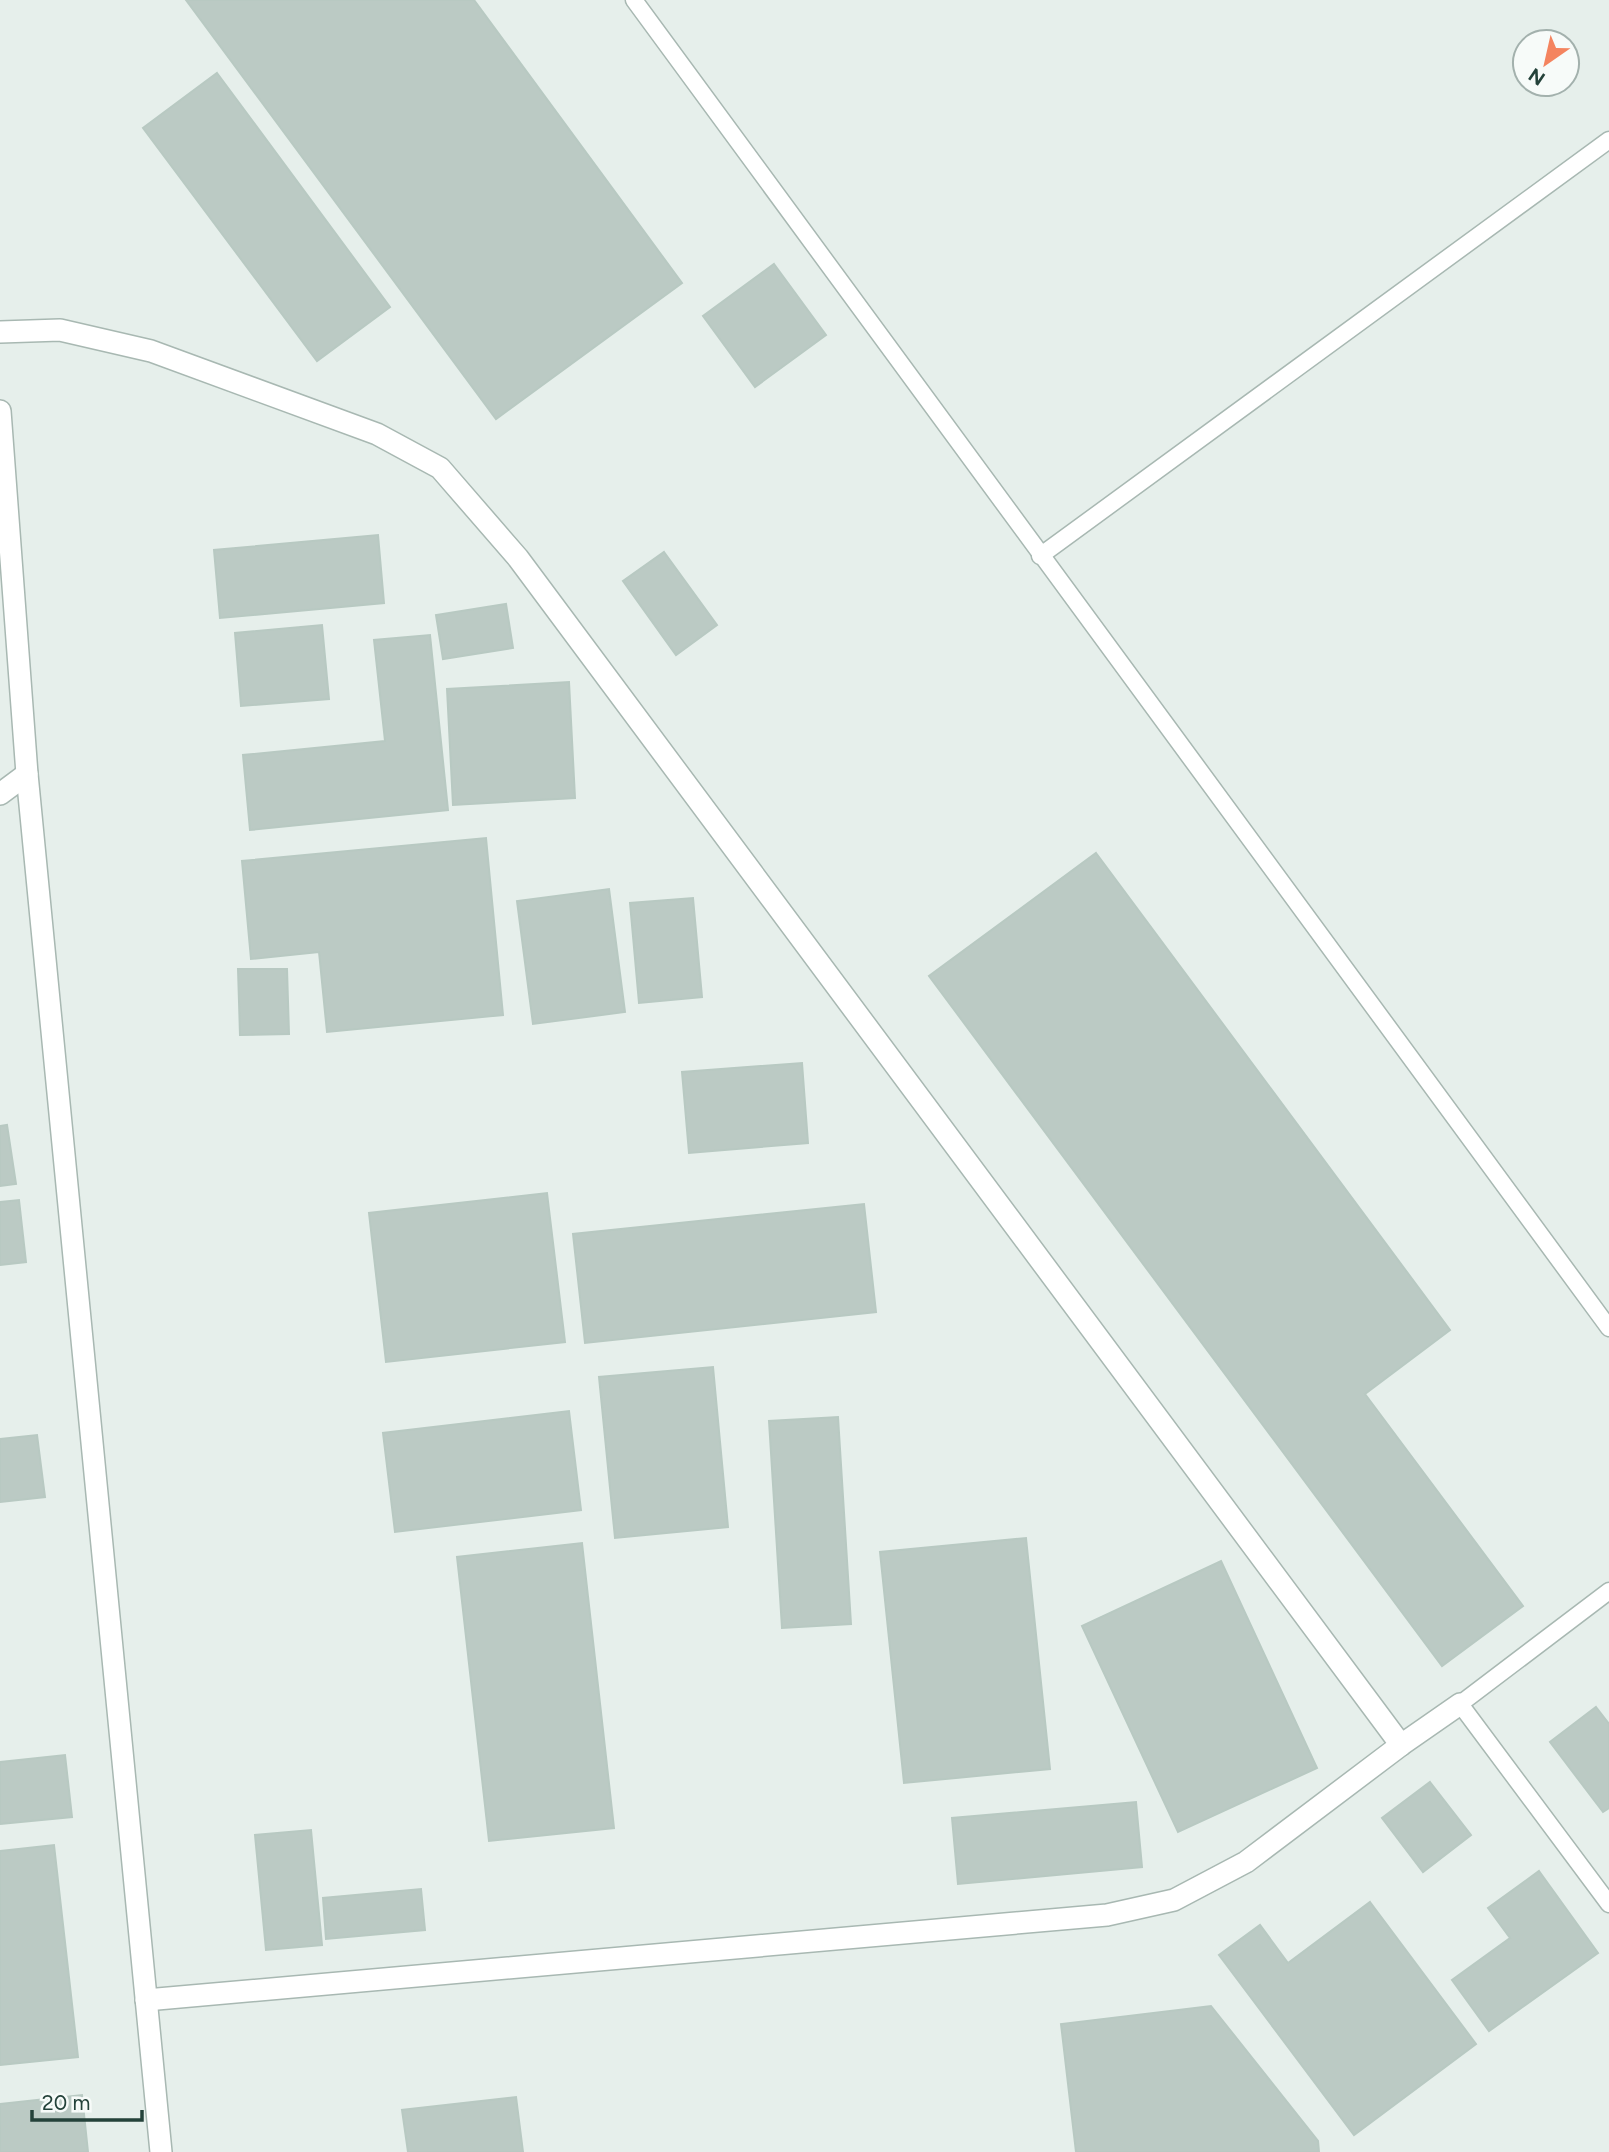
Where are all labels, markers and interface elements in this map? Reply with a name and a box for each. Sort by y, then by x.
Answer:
north arrow [1511,28,1581,98]
text: N [1524,63,1549,90]
scale bar [32,2078,142,2122]
text: 20 m [42,2090,90,2115]

